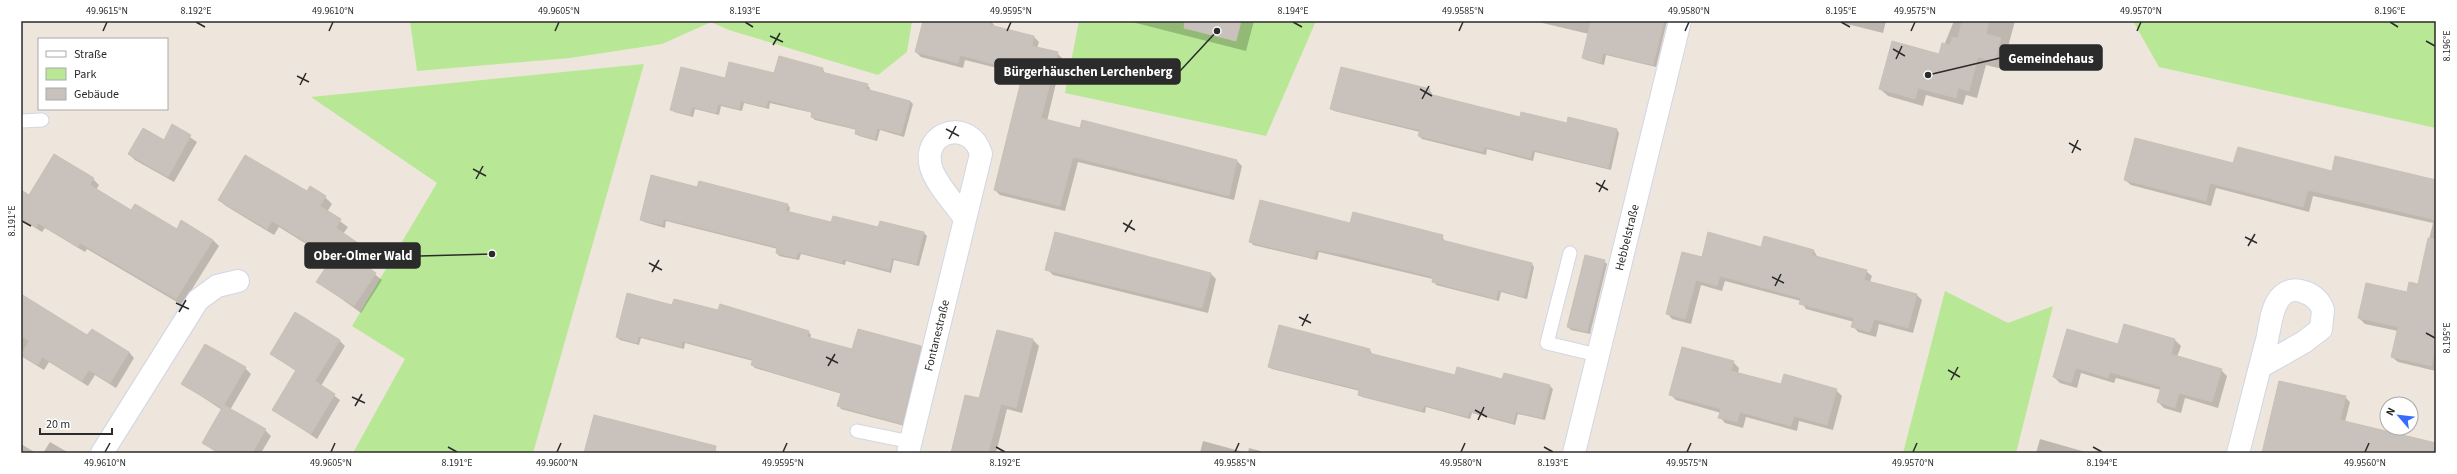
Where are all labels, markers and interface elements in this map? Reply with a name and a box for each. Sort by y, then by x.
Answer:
text: 49.9615°N [86,4,128,18]
text: 8.192°E [181,4,211,18]
text: 49.9610°N [312,4,354,18]
text: 49.9605°N [538,4,580,18]
text: 8.193°E [730,4,760,18]
text: 49.9595°N [990,4,1032,18]
text: 8.194°E [1278,4,1308,18]
text: 49.9585°N [1442,4,1484,18]
text: 49.9580°N [1668,4,1710,18]
text: 8.195°E [1826,4,1856,18]
text: 49.9575°N [1894,4,1936,18]
text: 49.9570°N [2120,4,2162,18]
text: 8.196°E [2375,4,2405,18]
text: 8.196°E [2440,31,2454,61]
legend [38,38,168,110]
callout: Gemeindehaus [2000,45,2102,70]
text: Straße [74,46,107,63]
text: Gemeindehaus [2008,50,2094,68]
callout: Bürgerhäuschen Lerchenberg [995,59,1180,84]
text: Bürgerhäuschen Lerchenberg [1004,63,1172,81]
text: Park [74,66,96,83]
text: Gebäude [74,86,119,103]
street label: Hebbelstraße [1611,203,1644,272]
text: 8.191°E [5,206,19,236]
callout: Ober-Olmer Wald [305,243,420,268]
text: Ober-Olmer Wald [314,247,412,265]
street label: Fontanestraße [920,298,954,373]
text: 8.195°E [2440,323,2454,353]
north arrow [2379,396,2419,436]
text: N [2382,405,2399,418]
scale bar [40,410,112,436]
text: 20 m [46,416,70,433]
text: 49.9610°N [84,456,126,470]
text: 49.9605°N [310,456,352,470]
text: 8.191°E [442,456,472,470]
text: 49.9600°N [536,456,578,470]
text: 49.9595°N [762,456,804,470]
text: 8.192°E [990,456,1020,470]
text: 49.9585°N [1214,456,1256,470]
text: 49.9580°N [1440,456,1482,470]
text: 8.193°E [1538,456,1568,470]
text: 49.9575°N [1666,456,1708,470]
text: 49.9570°N [1892,456,1934,470]
text: 8.194°E [2087,456,2117,470]
text: 49.9560°N [2344,456,2386,470]

